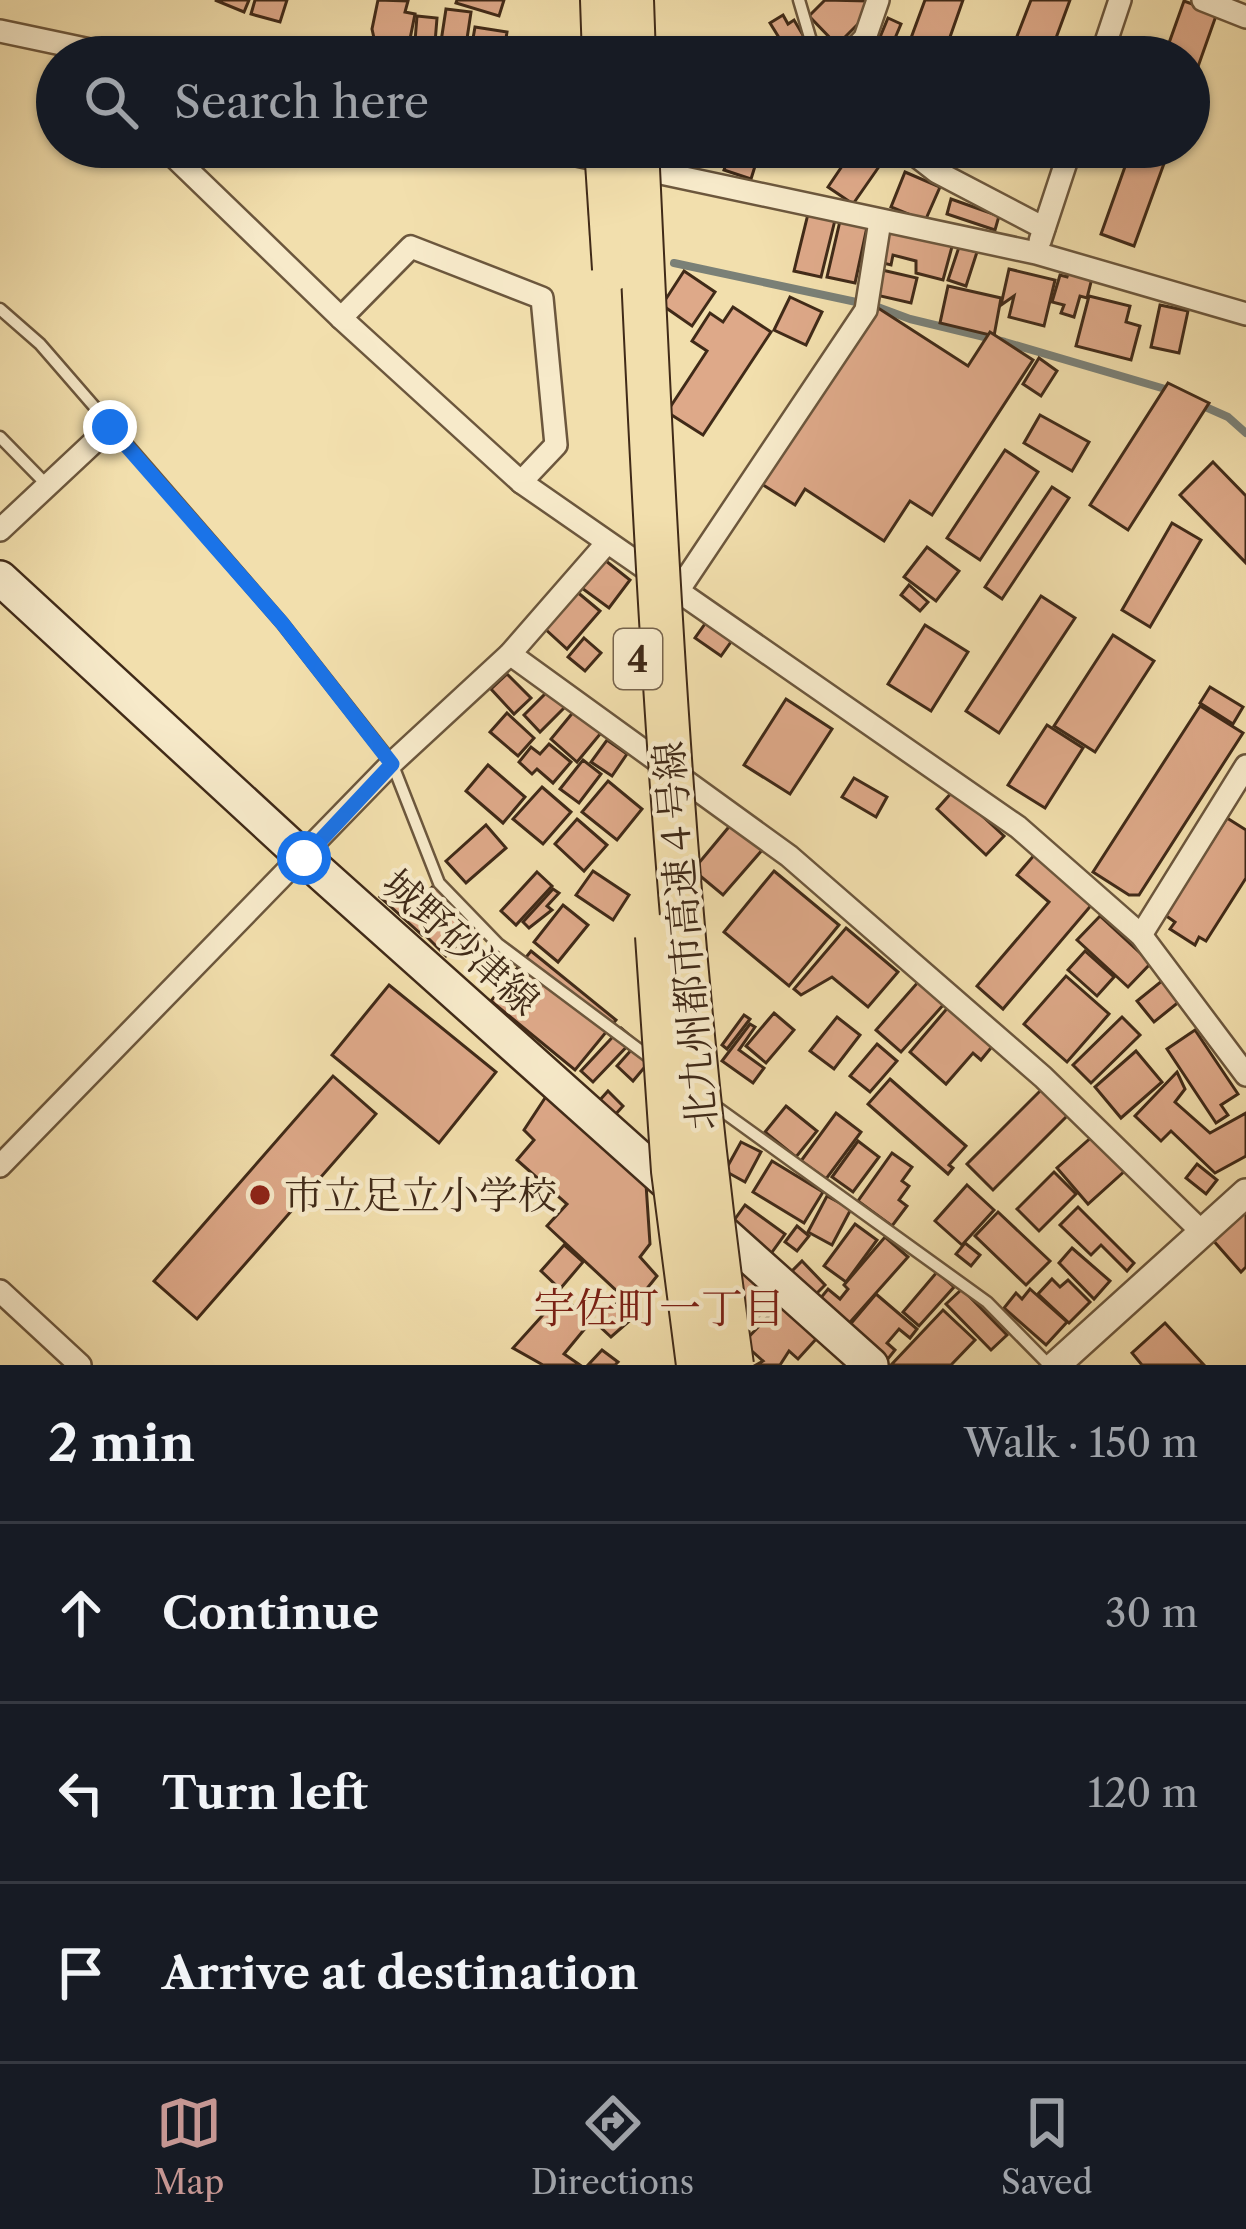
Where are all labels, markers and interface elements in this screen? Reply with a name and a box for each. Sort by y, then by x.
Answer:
search box [36,36,1210,168]
icon: search [78,69,144,135]
text: Search here [174,74,429,130]
route end [83,400,137,454]
road number: 4 [614,629,662,689]
street label: 北九州都市高速４号線 [644,740,726,1132]
route start [277,831,331,885]
street label: 城野砂津線 [372,859,550,1025]
place label: 市立足立小学校 [284,1171,557,1219]
marker: 市立足立小学校 [247,1182,273,1208]
district label: 宇佐町一丁目 [533,1282,785,1334]
text: 2 min [48,1412,195,1474]
text: Walk · 150 m [964,1419,1198,1467]
icon: ahead [48,1580,114,1646]
text: Continue [162,1585,379,1641]
text: 30 m [1105,1589,1198,1637]
icon: left [48,1760,114,1826]
text: Turn left [162,1765,368,1821]
text: 120 m [1088,1769,1198,1817]
icon: arrive [48,1940,114,2006]
text: Arrive at destination [162,1945,639,2001]
tab: Map [153,2090,224,2203]
tab: Directions [531,2090,694,2203]
tab: Saved [1001,2090,1093,2203]

